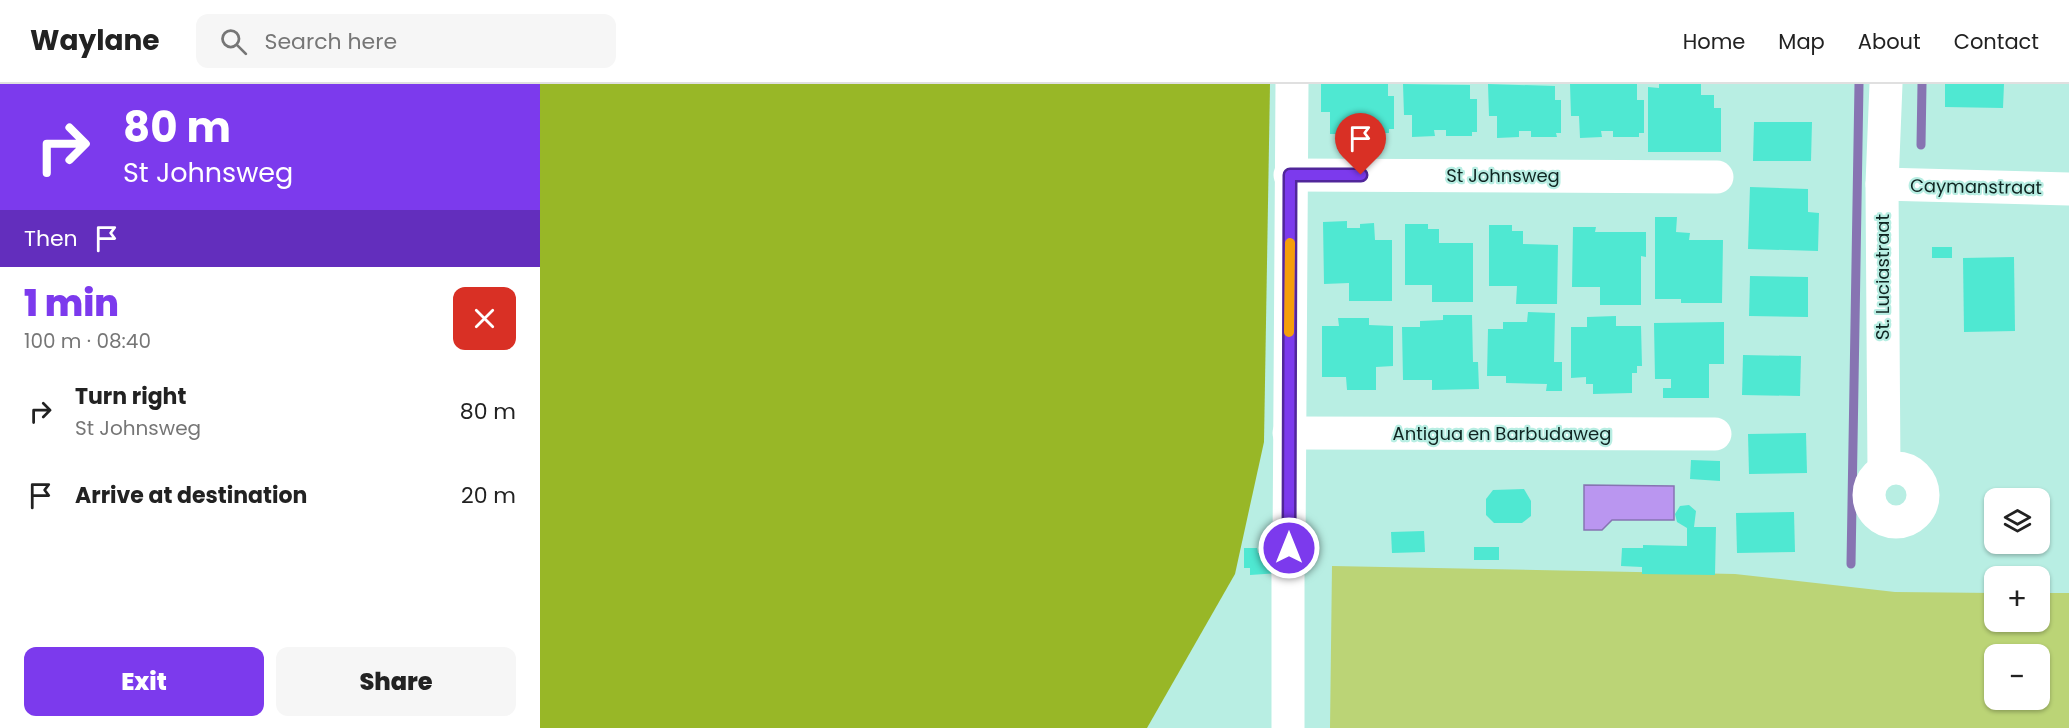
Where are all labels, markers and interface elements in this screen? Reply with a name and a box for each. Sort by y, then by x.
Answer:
search box [196,14,616,68]
text: Waylane [30,21,160,60]
icon: search [217,25,250,58]
text: Search here [265,26,397,57]
text: Home [1683,27,1745,56]
text: Map [1778,27,1825,56]
text: About [1858,27,1921,56]
text: Contact [1954,27,2039,56]
text: 80 m [123,98,231,157]
icon: right [24,108,102,186]
pin [1335,113,1386,175]
icon: arrive [1344,122,1377,155]
text: St Johnsweg [123,154,293,191]
street label: St Johnsweg [1446,163,1560,188]
street label: Caymanstraat [1910,173,2042,200]
street label: St. Luciastraat [1870,214,1895,340]
icon: arrive [90,222,123,255]
text: Then [24,223,78,254]
text: 1 min [24,278,119,329]
button: close [453,287,516,350]
text: 100 m · 08:40 [24,327,151,355]
text: Turn right [75,381,186,412]
icon: right [24,395,57,428]
text: 80 m [460,396,516,427]
text: St Johnsweg [75,414,201,442]
street label: Antigua en Barbudaweg [1393,421,1611,446]
icon: arrive [24,479,57,512]
text: Arrive at destination [75,480,307,511]
text: 20 m [461,480,516,511]
map controls [1984,488,2050,710]
button: layers [1984,488,2050,554]
position arrow [1257,516,1321,580]
button: + [1984,566,2050,632]
button: − [1984,644,2050,710]
button: Exit [24,647,264,716]
button: Share [276,647,516,716]

